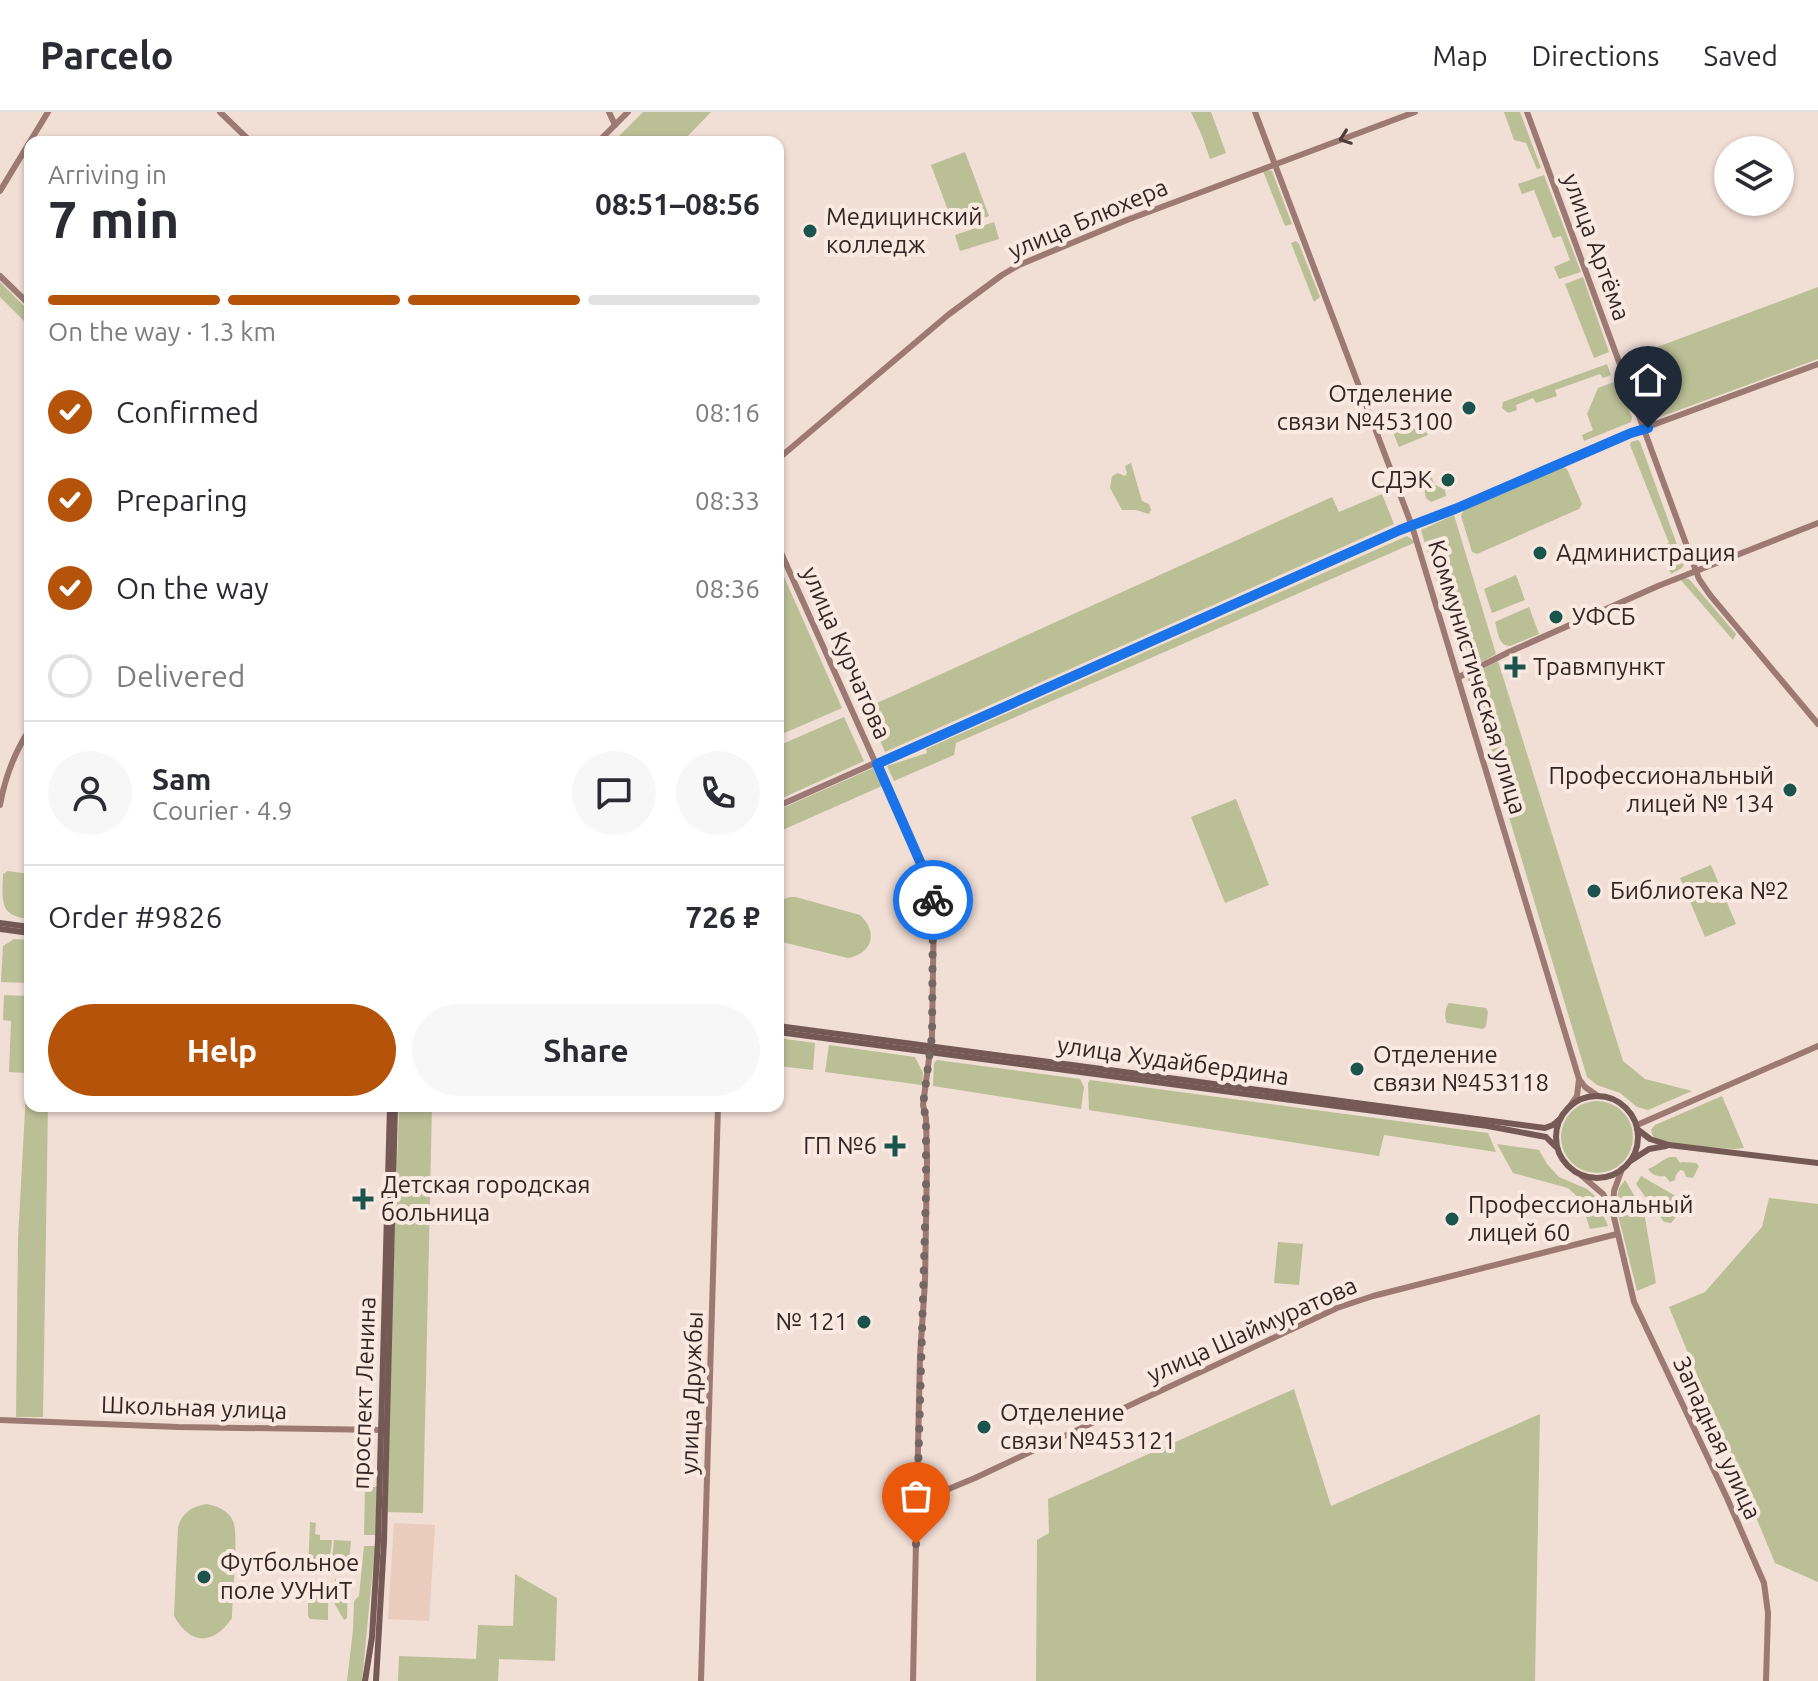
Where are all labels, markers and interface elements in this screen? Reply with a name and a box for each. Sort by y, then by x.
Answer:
text: Parcelo [40,34,174,76]
text: Map [1432,40,1488,71]
text: Directions [1532,40,1659,71]
text: Saved [1703,40,1778,71]
one-way arrow [1339,128,1353,145]
map controls [1714,136,1794,216]
button: layers [1714,136,1794,216]
text: Arriving in [48,160,167,189]
street label: улица Артёма [1557,170,1636,324]
street label: улица Блюхера [1004,173,1171,264]
text: 08:51–08:56 [595,187,760,221]
text: 7 min [48,190,179,248]
place label: Медицинский колледж [826,203,982,258]
marker: Медицинский колледж [801,222,819,240]
text: On the way · 1.3 km [48,317,276,346]
pin [1614,346,1682,428]
icon: home [1626,358,1670,402]
place label: Отделение связи №453100 [1277,380,1453,435]
icon: check [48,390,92,434]
text: Confirmed [116,395,259,429]
text: 08:16 [695,398,760,427]
marker: Отделение связи №453100 [1460,399,1478,417]
place label: СДЭК [1371,466,1432,493]
marker: СДЭК [1439,471,1457,489]
icon: check [48,478,92,522]
text: Preparing [116,483,248,517]
text: 08:33 [695,486,760,515]
street label: Коммунистическая улица [1423,537,1532,817]
place label: Администрация [1556,539,1736,566]
marker: Администрация [1531,544,1549,562]
street label: улица Курчатова [796,562,897,743]
icon: check [48,566,92,610]
text: On the way [116,571,269,605]
text: 08:36 [695,574,760,603]
place label: УФСБ [1572,603,1635,630]
marker: УФСБ [1547,608,1565,626]
place label: Травмпункт [1533,653,1666,680]
marker: Травмпункт [1504,656,1526,678]
text: Delivered [116,659,245,693]
button: person [48,751,132,835]
button: chat [572,751,656,835]
button: phone [676,751,760,835]
text: Sam [152,762,211,796]
place label: Профессиональный лицей № 134 [1548,762,1774,817]
marker: Профессиональный лицей № 134 [1781,781,1799,799]
text: Courier · 4.9 [152,796,292,825]
courier [893,860,973,940]
place label: Библиотека №2 [1610,877,1789,904]
icon: bike [911,878,955,922]
marker: Библиотека №2 [1585,882,1603,900]
text: Order #9826 [48,900,222,934]
text: 726 ₽ [685,900,760,934]
button: Help [48,1004,396,1096]
button: Share [412,1004,760,1096]
street label: улица Худайбердина [1055,1031,1291,1090]
place label: Отделение связи №453118 [1373,1041,1549,1096]
marker: Отделение связи №453118 [1348,1060,1366,1078]
place label: ГП №6 [803,1132,877,1159]
marker: ГП №6 [884,1135,906,1157]
place label: Детская городская больница [381,1171,590,1226]
marker: Детская городская больница [352,1188,374,1210]
place label: Профессиональный лицей 60 [1468,1191,1694,1246]
marker: Профессиональный лицей 60 [1443,1210,1461,1228]
street label: улица Шаймуратова [1143,1271,1361,1388]
street label: проспект Ленина [347,1296,380,1490]
place label: № 121 [775,1308,848,1335]
street label: улица Дружбы [675,1311,708,1475]
marker: № 121 [855,1313,873,1331]
street label: Западная улица [1668,1352,1767,1523]
street label: Школьная улица [101,1391,288,1424]
place label: Отделение связи №453121 [1000,1399,1176,1454]
marker: Отделение связи №453121 [975,1418,993,1436]
pin [882,1462,950,1544]
icon: bag [894,1474,938,1518]
place label: Футбольное поле УУНиТ [220,1549,359,1604]
marker: Футбольное поле УУНиТ [195,1568,213,1586]

